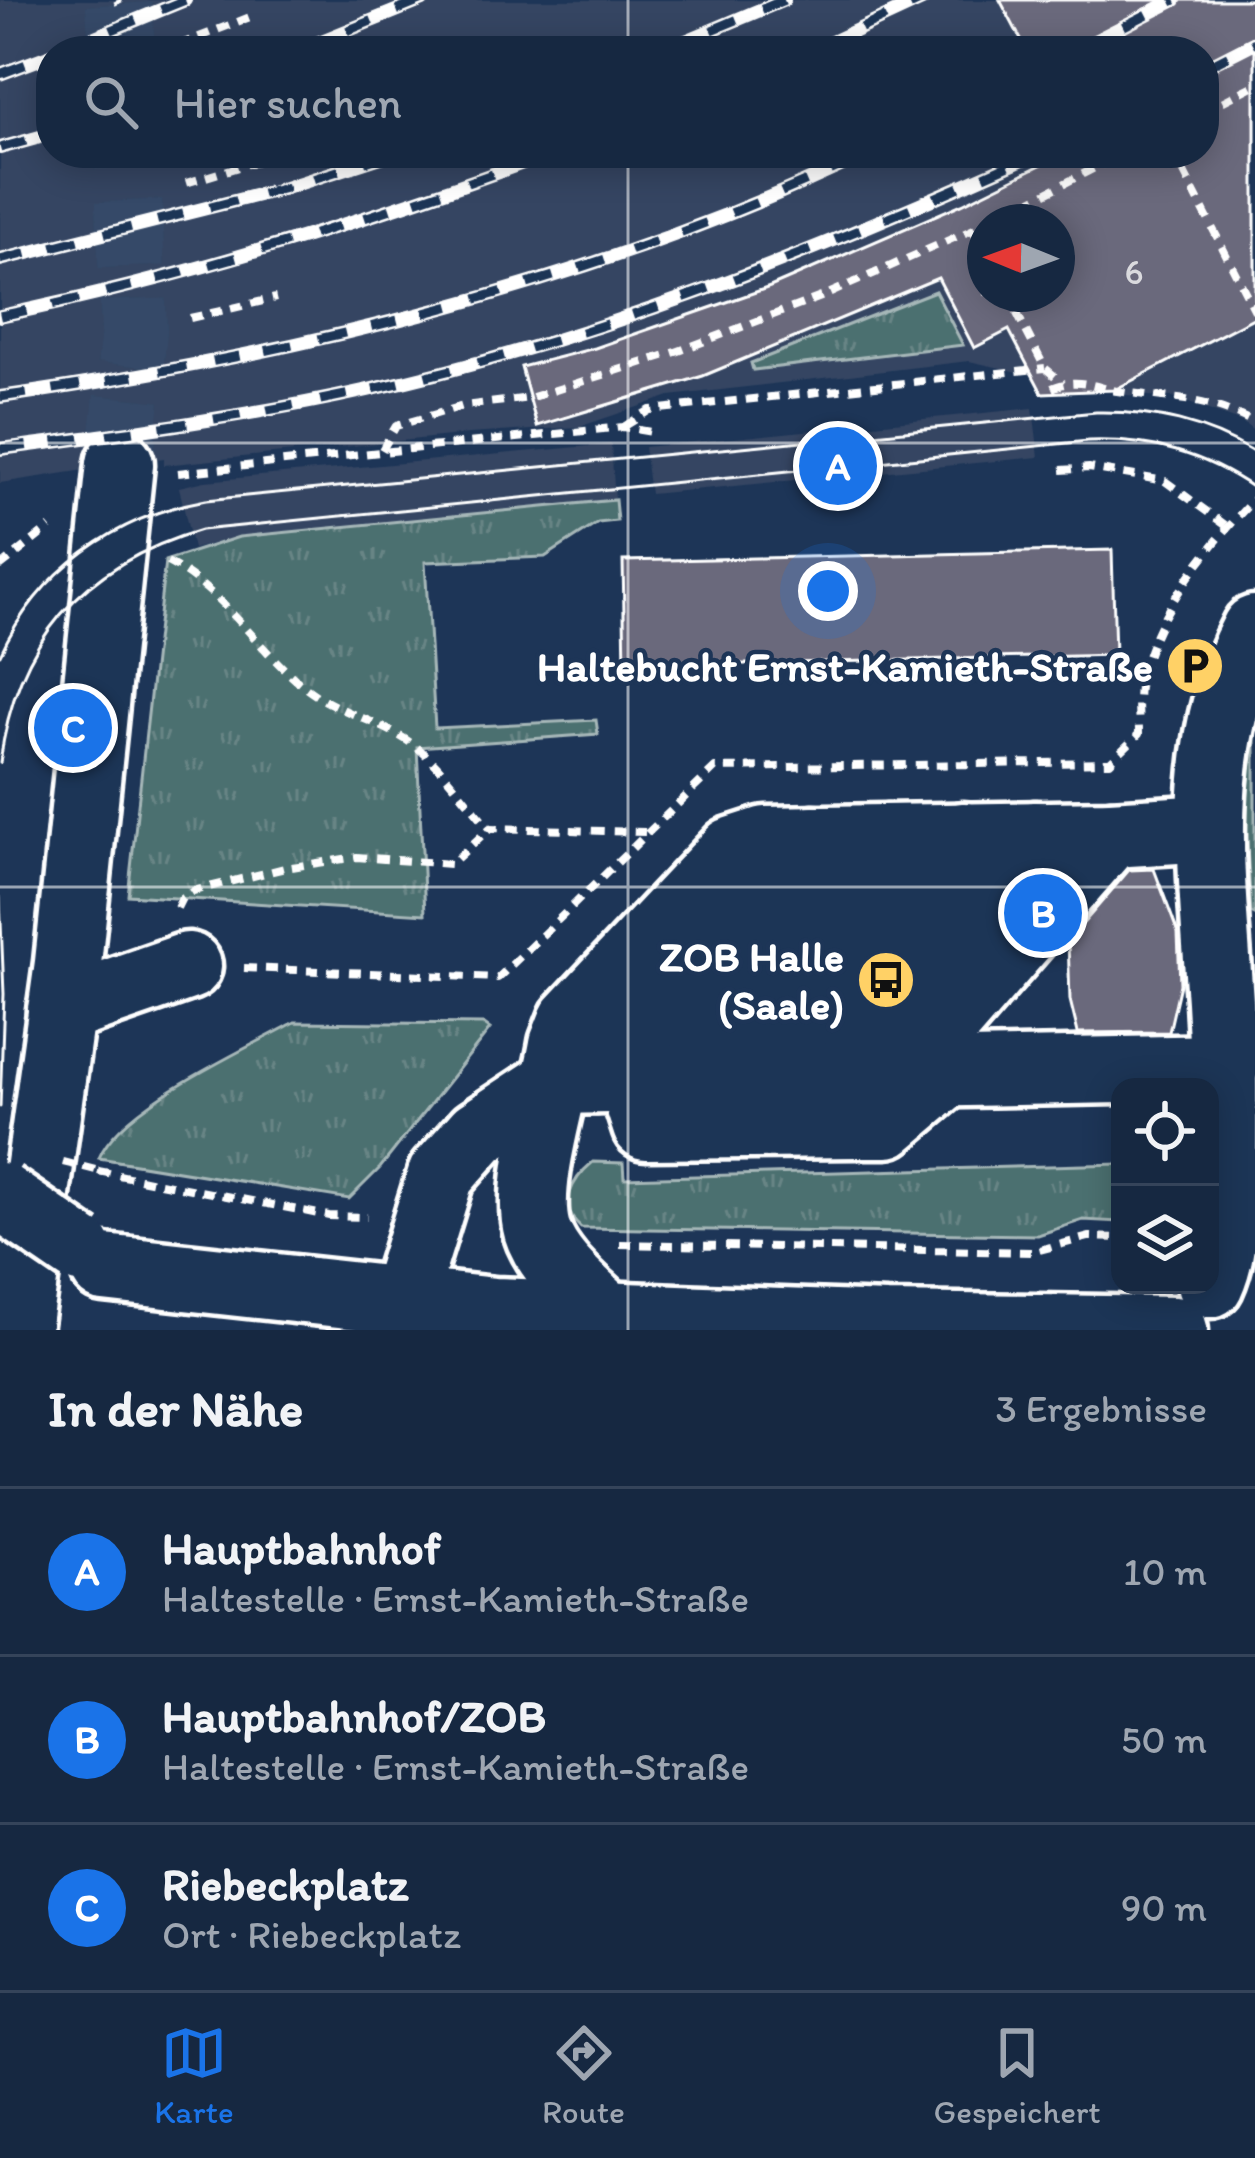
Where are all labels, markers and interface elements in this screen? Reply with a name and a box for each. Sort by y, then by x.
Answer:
search box [36,36,1219,168]
icon: search [78,69,144,135]
text: Hier suchen [174,75,402,129]
north arrow [967,204,1075,312]
house number: 6 [1124,250,1144,293]
pin: A [799,421,877,511]
your location [798,561,858,621]
parking icon: Haltebucht Ernst-Kamieth-Straße [1164,635,1226,697]
place label: Haltebucht Ernst-Kamieth-Straße [537,641,1153,692]
pin: C [34,683,112,773]
pin: B [1004,868,1082,958]
place label: ZOB Halle (Saale) [659,931,844,1030]
bus stop icon: ZOB Halle (Saale) [855,949,917,1011]
map controls [1111,1078,1219,1294]
button: locate [1111,1078,1219,1186]
button: layers [1111,1186,1219,1294]
text: In der Nähe [48,1378,303,1439]
text: 3 Ergebnisse [996,1385,1207,1432]
text: Hauptbahnhof [162,1521,441,1575]
text: A [75,1548,99,1595]
text: 10 m [1123,1548,1207,1595]
text: Haltestelle · Ernst-Kamieth-Straße [162,1575,749,1622]
text: Hauptbahnhof/ZOB [162,1689,546,1743]
text: B [74,1716,100,1763]
text: 50 m [1121,1716,1207,1763]
text: Haltestelle · Ernst-Kamieth-Straße [162,1743,749,1790]
text: Riebeckplatz [162,1857,409,1911]
text: C [74,1884,100,1931]
text: 90 m [1121,1884,1207,1931]
text: Ort · Riebeckplatz [162,1911,461,1958]
tab: Karte [154,2020,234,2131]
tab: Route [542,2020,625,2131]
tab: Gespeichert [933,2020,1101,2131]

